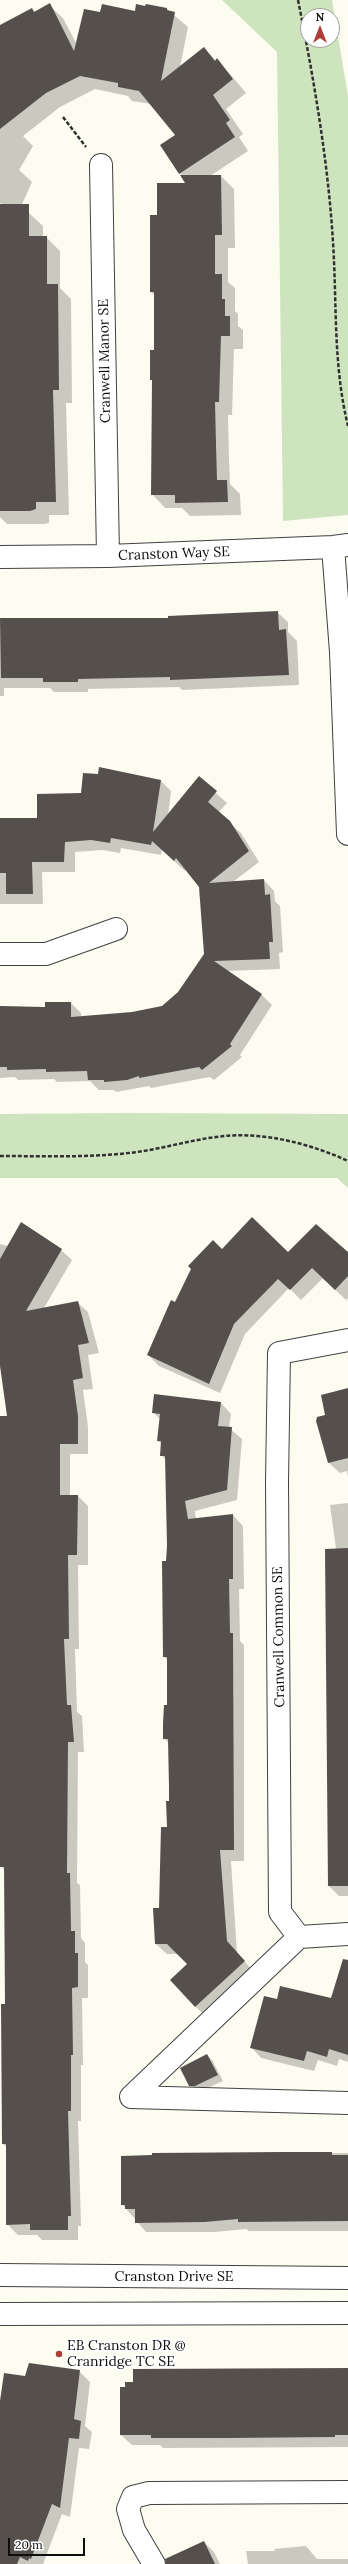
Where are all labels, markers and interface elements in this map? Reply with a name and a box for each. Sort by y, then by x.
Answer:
north arrow [300,8,340,48]
text: N [316,10,324,24]
street label: Cranwell Manor SE [96,299,114,423]
street label: Cranston Way SE [118,544,230,564]
street label: Cranwell Common SE [269,1566,289,1708]
street label: Cranston Drive SE [114,2269,234,2285]
place label: EB Cranston DR @ Cranridge TC SE [67,2338,186,2370]
marker: EB Cranston DR @ Cranridge TC SE [54,2349,64,2359]
scale bar [10,2530,87,2556]
text: 20 m [15,2537,43,2552]

